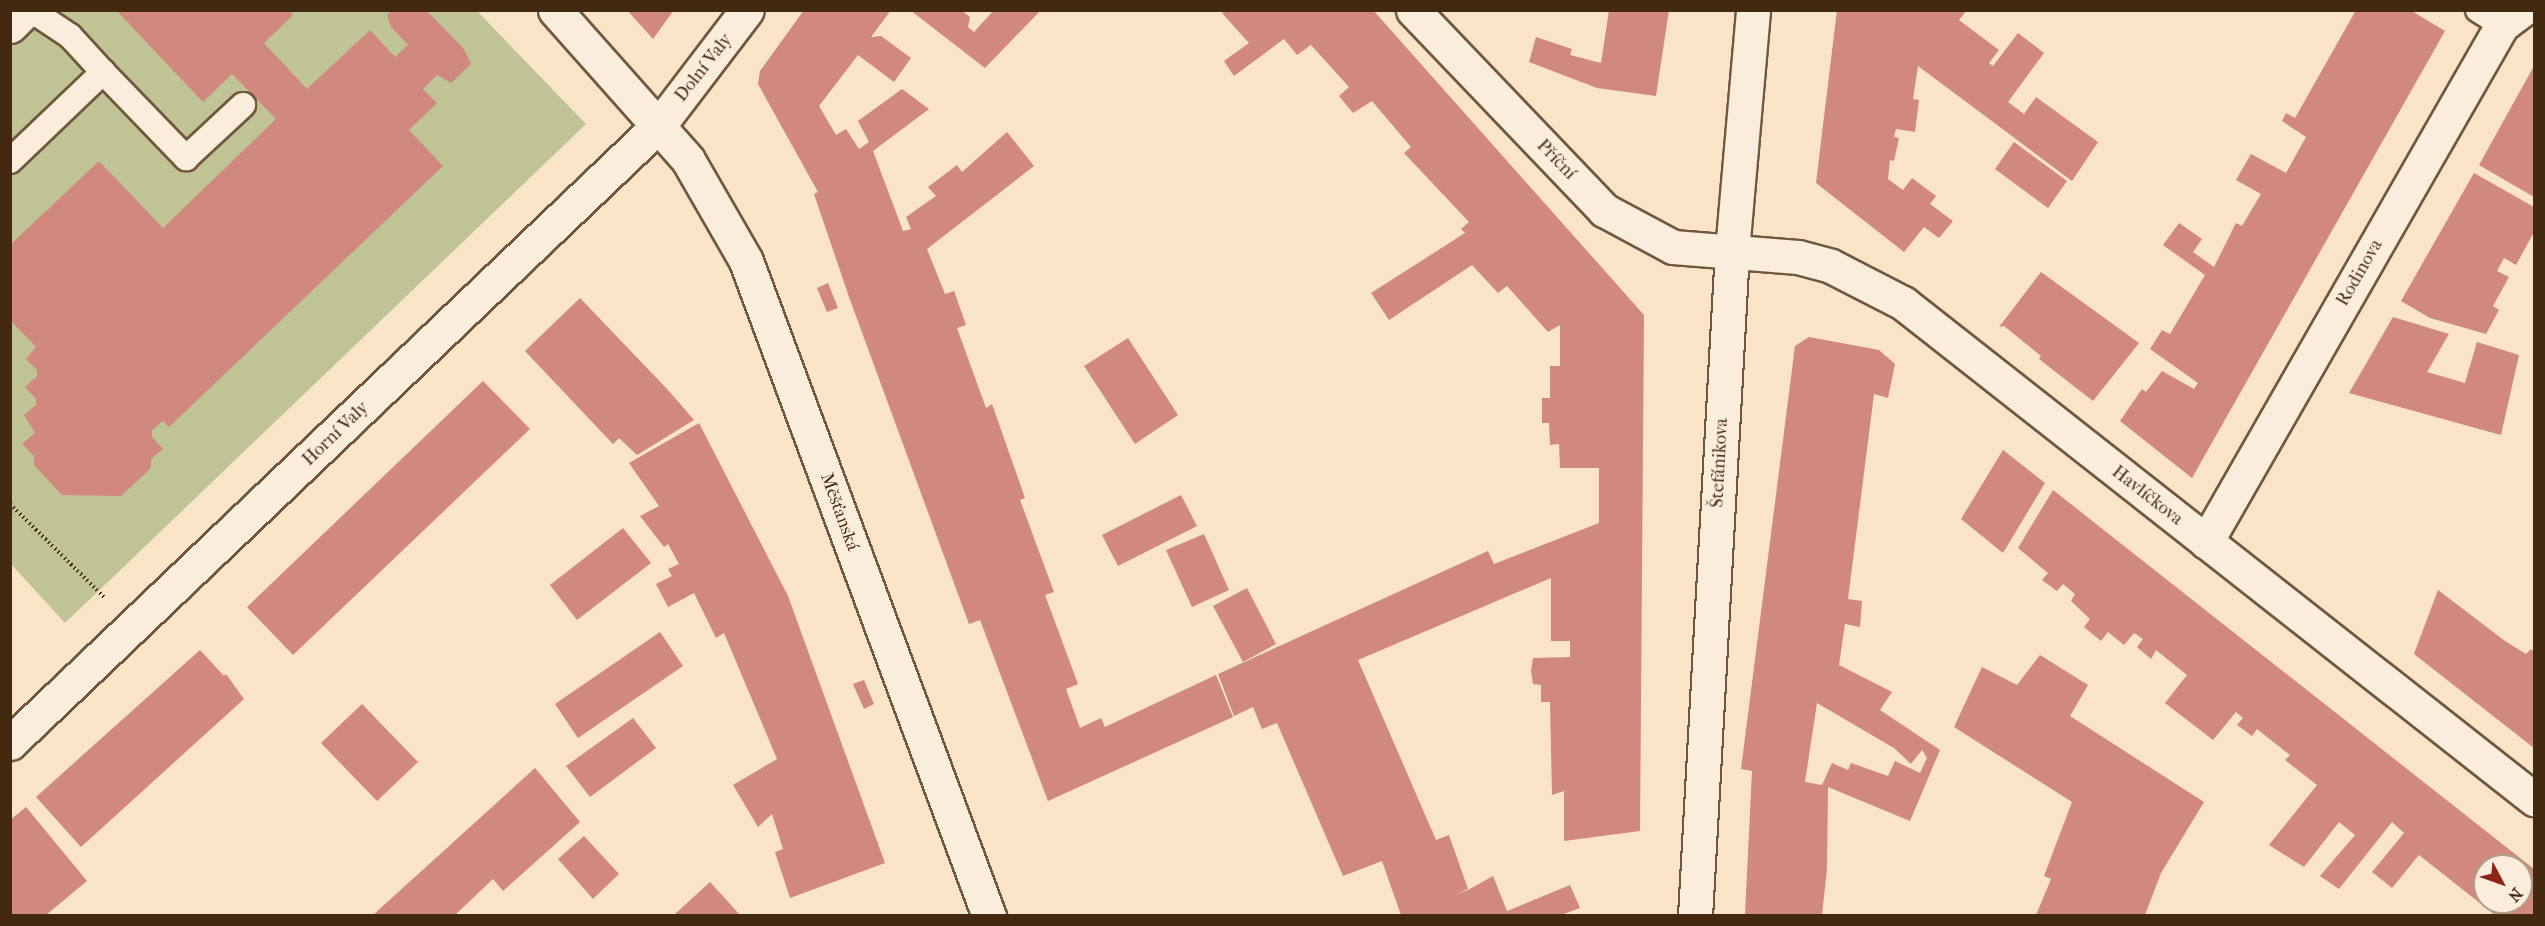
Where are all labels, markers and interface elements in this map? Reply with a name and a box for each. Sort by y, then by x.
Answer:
street label: Dolní Valy [671,30,737,106]
street label: Příční [1532,135,1580,185]
street label: Rodinova [2332,236,2388,310]
street label: Horní Valy [298,397,374,471]
street label: Štefánikova [1707,418,1733,508]
street label: Havlíčkova [2107,462,2187,530]
street label: Měšťanská [815,470,863,554]
north arrow [2473,854,2533,914]
text: N [2504,884,2527,906]

